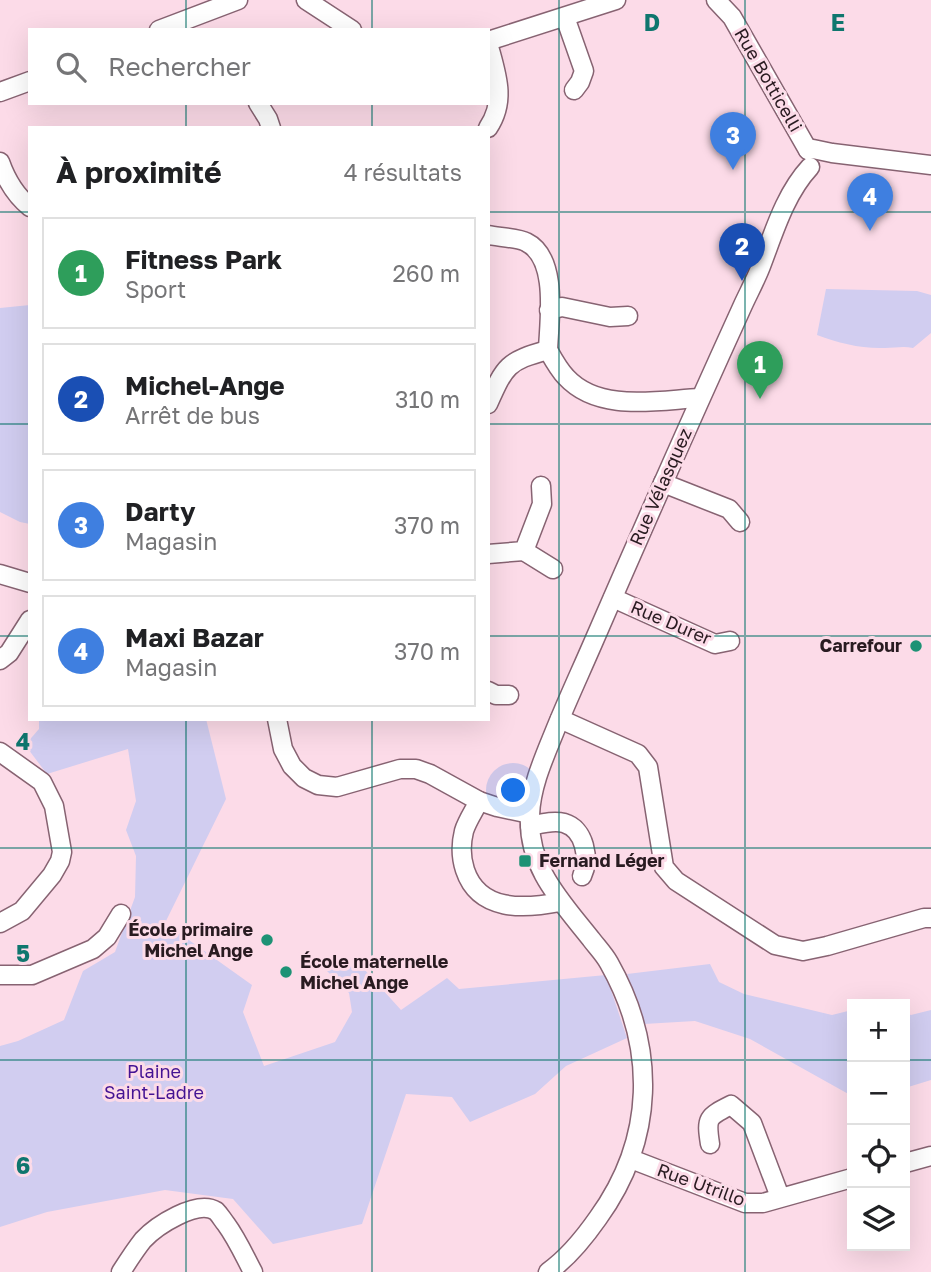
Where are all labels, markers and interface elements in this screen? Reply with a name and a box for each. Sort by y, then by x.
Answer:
text: D [644,8,660,36]
text: E [831,8,845,36]
street label: Rue Botticelli [730,24,807,135]
search box [28,28,490,105]
icon: search [52,48,90,86]
text: Rechercher [108,51,251,82]
pin: 3 [710,112,756,170]
text: À proximité [56,154,222,190]
text: 4 résultats [344,158,462,186]
pin: 4 [847,173,893,231]
pin: 2 [719,223,765,281]
text: Fitness Park [125,244,282,275]
text: 1 [75,259,87,287]
text: 260 m [392,259,460,287]
text: Sport [125,275,186,303]
pin: 1 [737,341,783,399]
text: Michel-Ange [125,370,285,401]
text: 2 [74,385,88,413]
text: 310 m [395,385,460,413]
text: Arrêt de bus [125,401,260,429]
street label: Rue Vélasquez [624,424,696,549]
text: Darty [125,496,196,527]
text: 3 [74,511,88,539]
text: 370 m [394,511,460,539]
text: Magasin [125,527,217,555]
street label: Rue Durer [628,595,715,649]
text: Maxi Bazar [125,622,264,653]
place label: Carrefour [819,634,902,656]
text: 4 [74,637,88,665]
text: 370 m [394,637,460,665]
marker: Carrefour [908,638,924,654]
text: Magasin [125,653,217,681]
text: 4 [16,727,30,755]
your location [496,773,530,807]
place label: Fernand Léger [539,849,665,871]
marker: Fernand Léger [517,853,533,869]
place label: École primaire Michel Ange [128,918,253,961]
marker: École primaire Michel Ange [259,932,275,948]
text: 5 [16,939,30,967]
place label: École maternelle Michel Ange [300,950,449,993]
marker: École maternelle Michel Ange [278,964,294,980]
map controls [847,999,910,1251]
button: + [847,999,910,1062]
park label: Plaine Saint-Ladre [104,1060,204,1103]
button: − [847,1062,910,1125]
button: locate [847,1125,910,1188]
text: 6 [16,1151,30,1179]
street label: Rue Utrillo [654,1158,748,1210]
button: layers [847,1188,910,1251]

